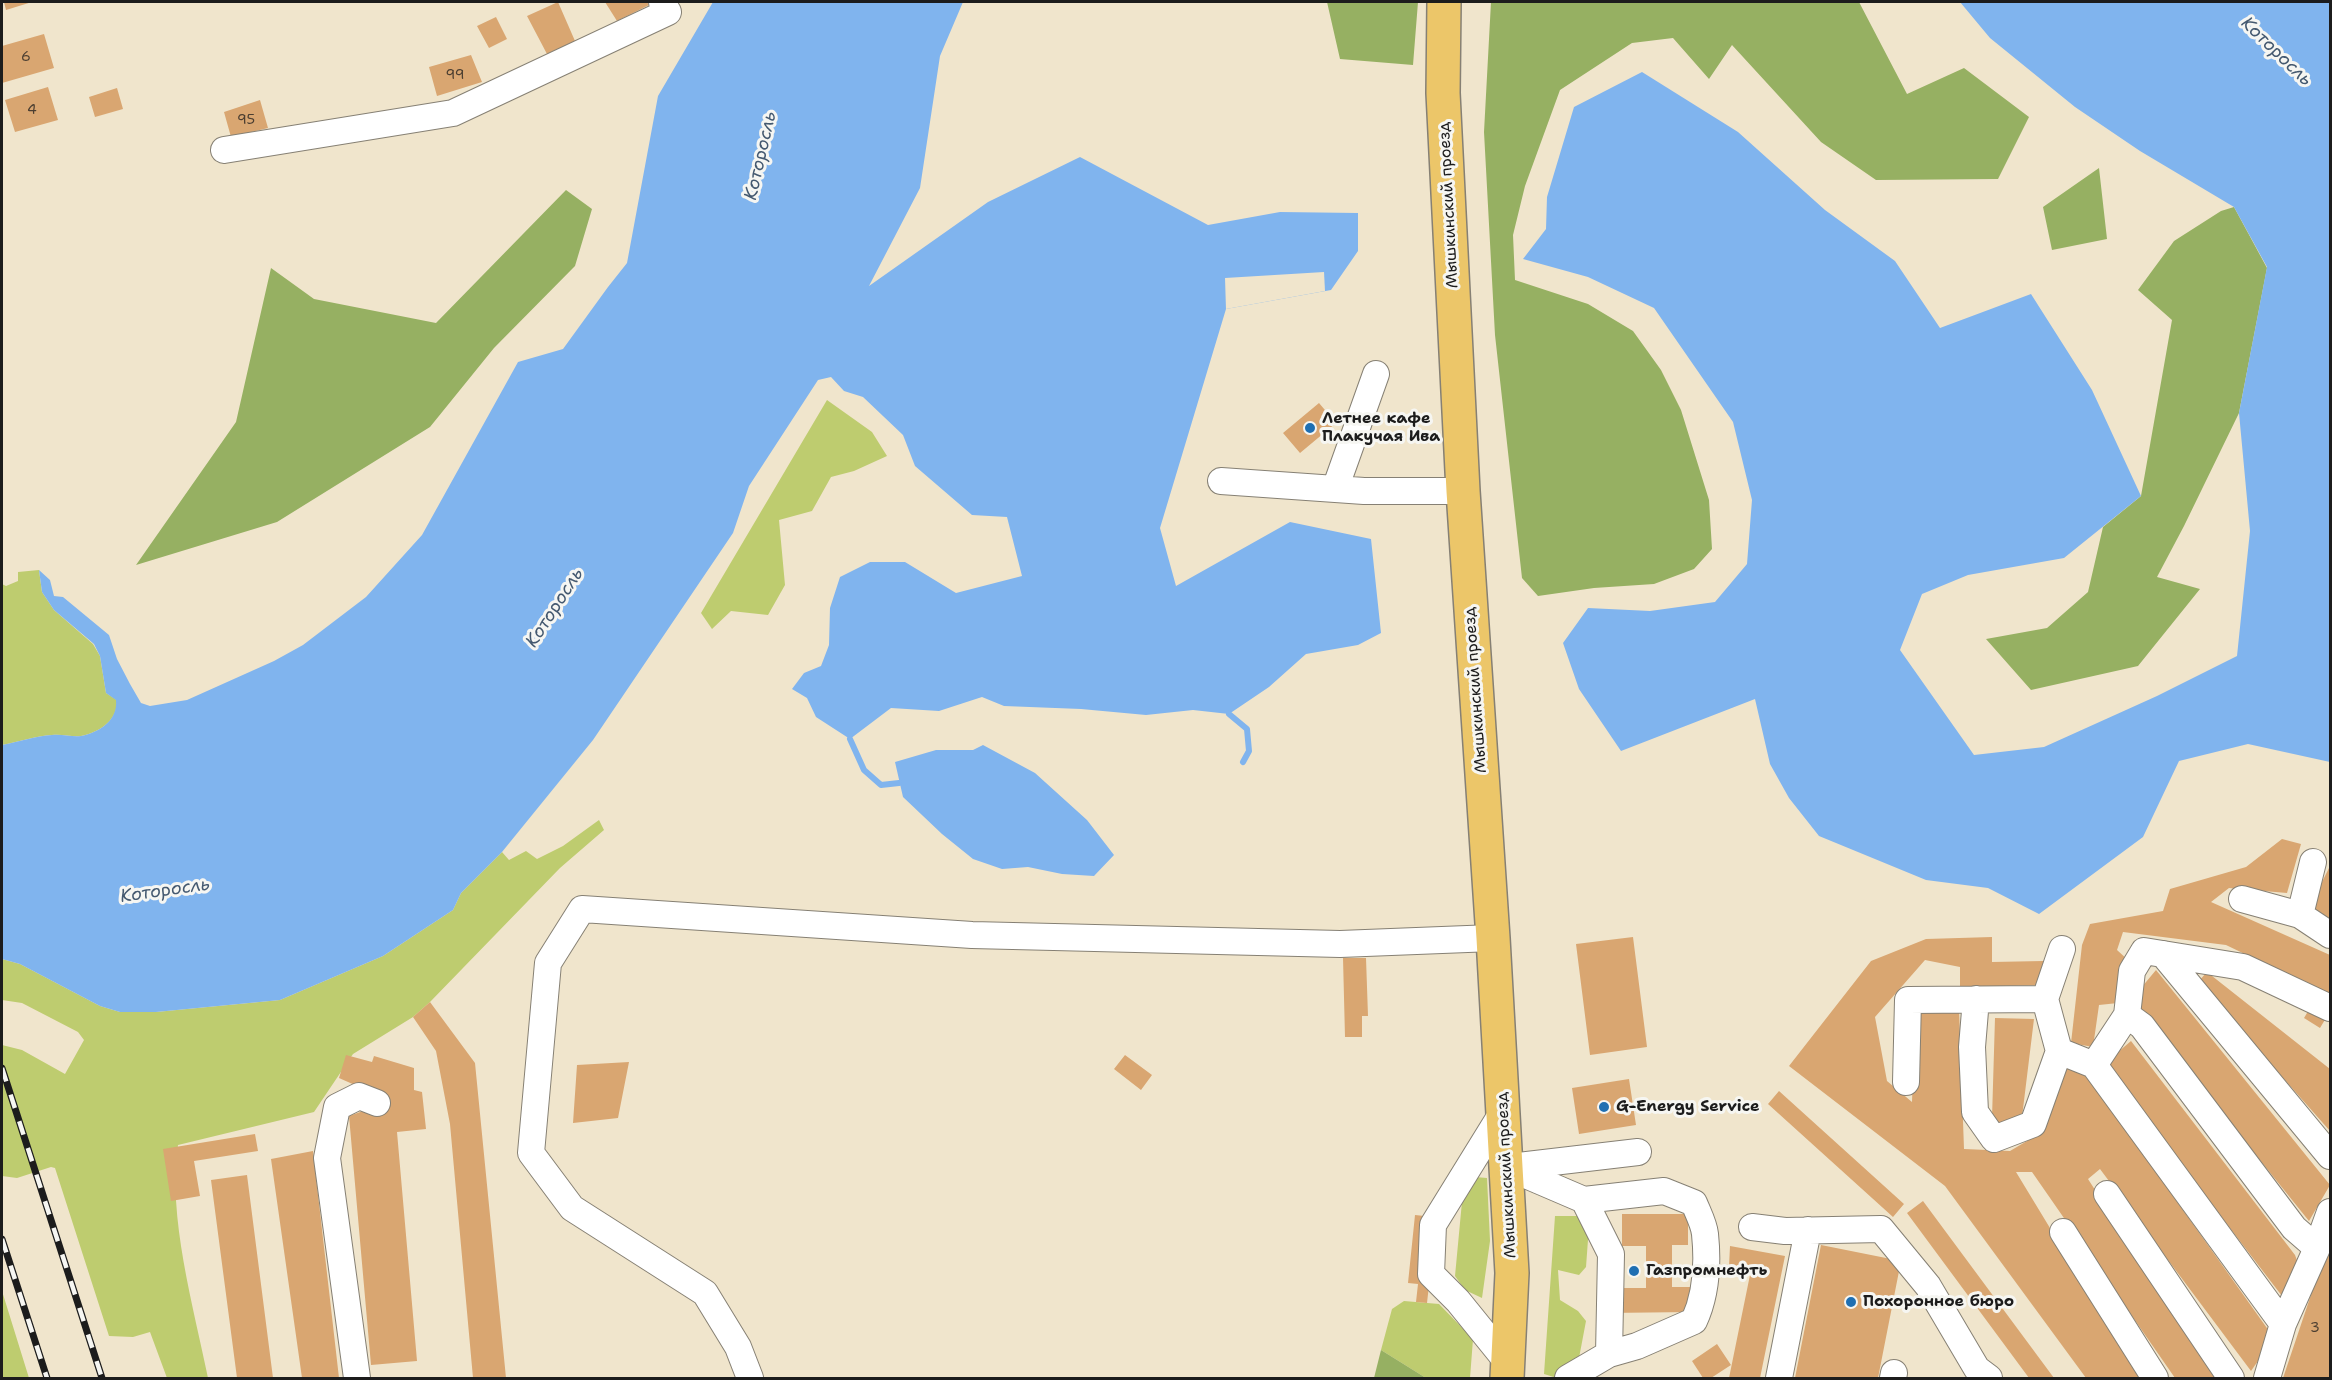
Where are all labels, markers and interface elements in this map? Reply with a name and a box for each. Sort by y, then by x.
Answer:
water label: Которосль [2236,13,2316,91]
house number: 6 [21,49,31,65]
house number: 99 [445,67,465,83]
house number: 4 [27,102,37,118]
water label: Которосль [740,110,782,202]
house number: 95 [237,112,255,128]
street label: Мышкинский проезд [1435,121,1463,289]
place label: Летнее кафе Плакучая Ива [1322,409,1440,447]
marker: Летнее кафе Плакучая Ива [1303,421,1317,435]
water label: Которосль [521,564,589,652]
street label: Мышкинский проезд [1461,606,1491,774]
water label: Которосль [119,874,211,908]
street label: Мышкинский проезд [1493,1091,1521,1259]
place label: G-Energy Service [1616,1097,1760,1117]
marker: G-Energy Service [1597,1100,1611,1114]
place label: Газпромнефть [1646,1261,1767,1281]
marker: Газпромнефть [1627,1264,1641,1278]
place label: Похоронное бюро [1863,1292,2014,1312]
marker: Похоронное бюро [1844,1295,1858,1309]
house number: 3 [2310,1320,2320,1336]

